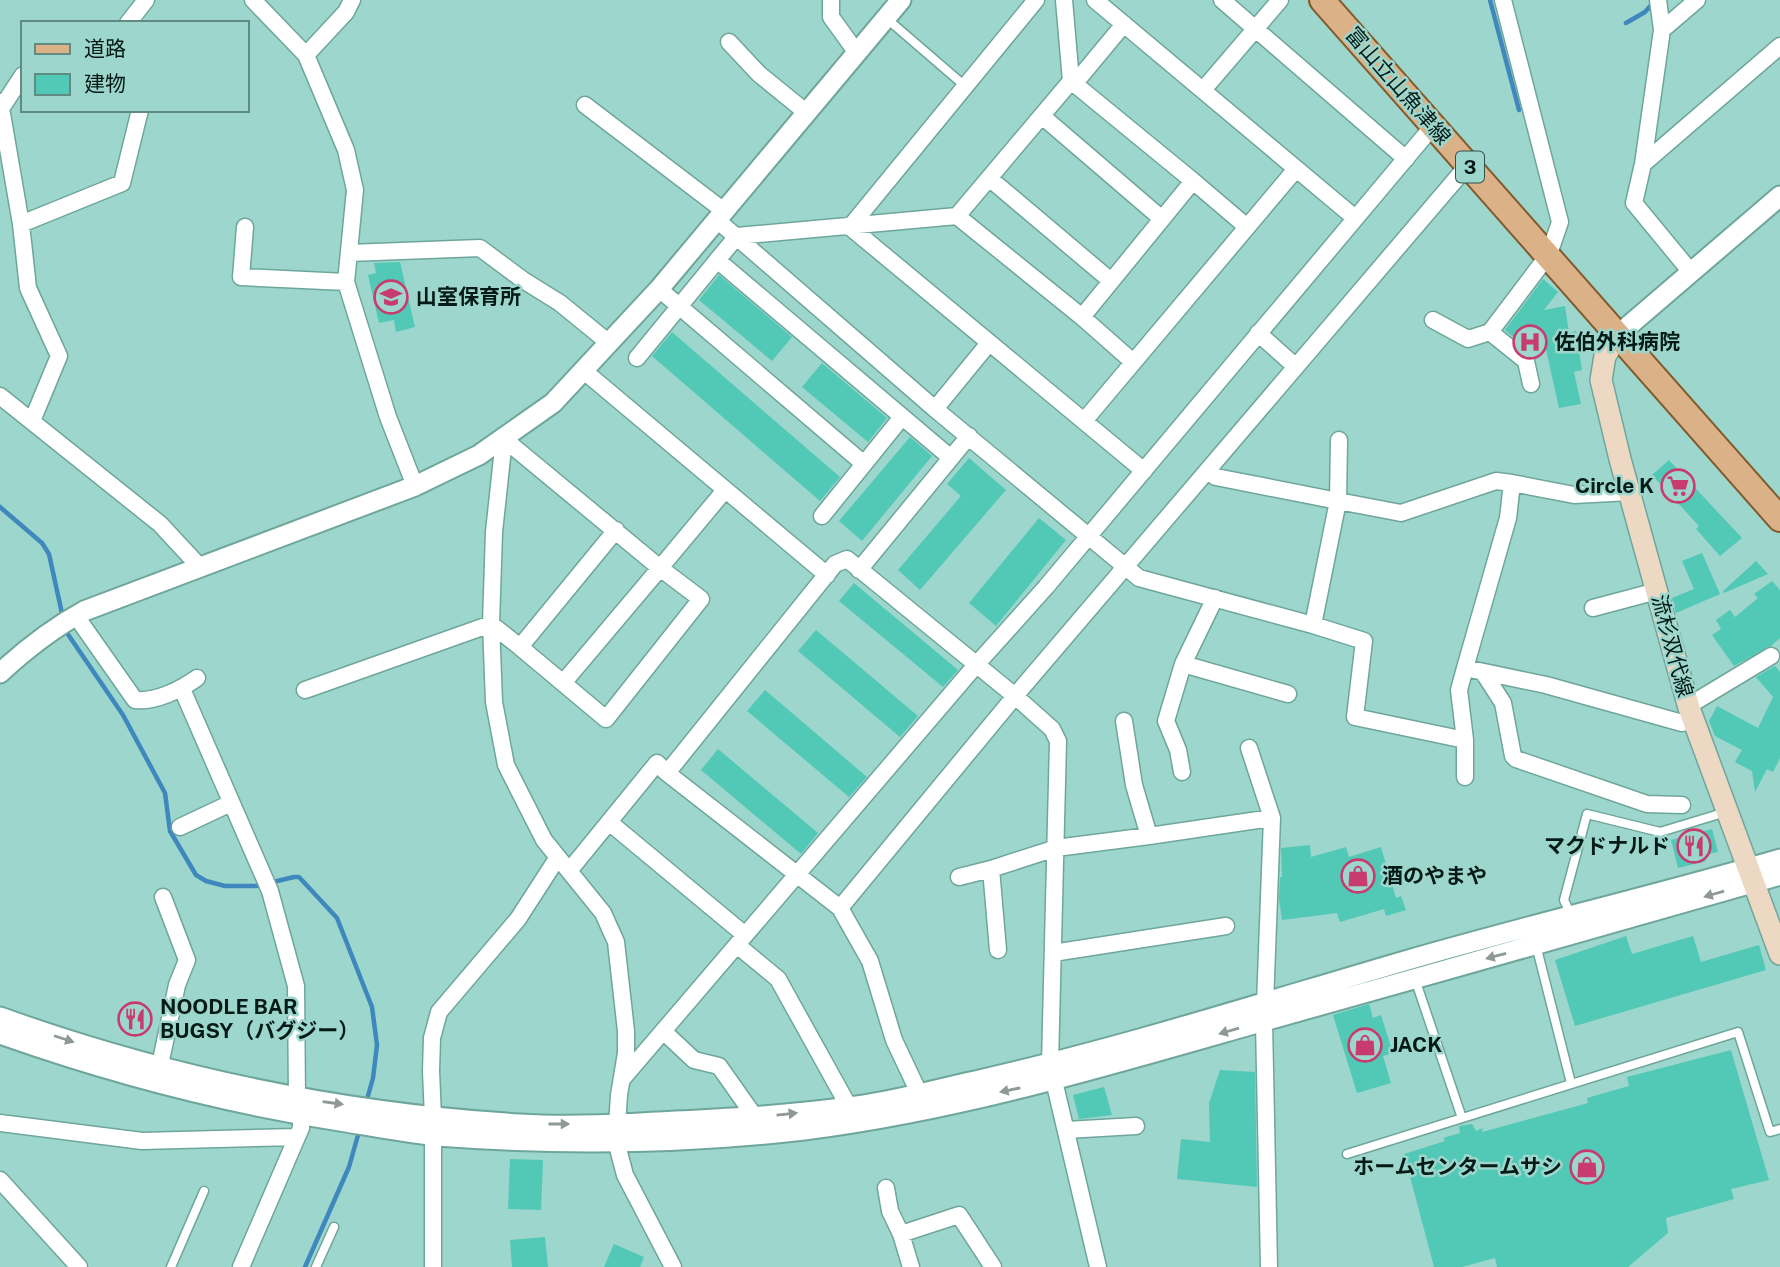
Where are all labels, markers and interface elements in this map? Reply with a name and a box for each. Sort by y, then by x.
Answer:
legend [21,21,248,112]
street label: 富山立山魚津線 [1341,22,1456,149]
text: 道路 [84,36,126,61]
text: 建物 [84,71,126,96]
road number: 3 [1456,152,1484,182]
school or university icon: 山室保育所 [372,278,410,316]
place label: 山室保育所 [416,284,521,309]
hospital icon: 佐伯外科病院 [1511,323,1549,361]
place label: 佐伯外科病院 [1554,329,1680,354]
supermarket icon: Circle K [1659,467,1697,505]
place label: Circle K [1575,473,1654,498]
street label: 流杉双代線 [1647,592,1698,700]
restaurant icon: マクドナルド [1675,827,1713,865]
place label: マクドナルド [1544,833,1670,858]
shop icon: 酒のやまや [1339,857,1377,895]
place label: 酒のやまや [1382,863,1487,888]
one-way arrow [1704,889,1725,899]
one-way arrow [1485,952,1506,962]
place label: NOODLE BAR BUGSY（バグジー） [160,994,359,1043]
restaurant icon: NOODLE BAR BUGSY（バグジー） [116,1000,154,1038]
shop icon: JACK [1346,1026,1384,1064]
one-way arrow [1219,1027,1240,1037]
place label: JACK [1390,1032,1442,1057]
one-way arrow [54,1035,75,1045]
one-way arrow [999,1085,1021,1096]
one-way arrow [322,1098,344,1109]
one-way arrow [776,1108,798,1119]
one-way arrow [549,1118,571,1130]
shop icon: ホームセンタームサシ [1568,1148,1606,1186]
place label: ホームセンタームサシ [1353,1154,1562,1179]

